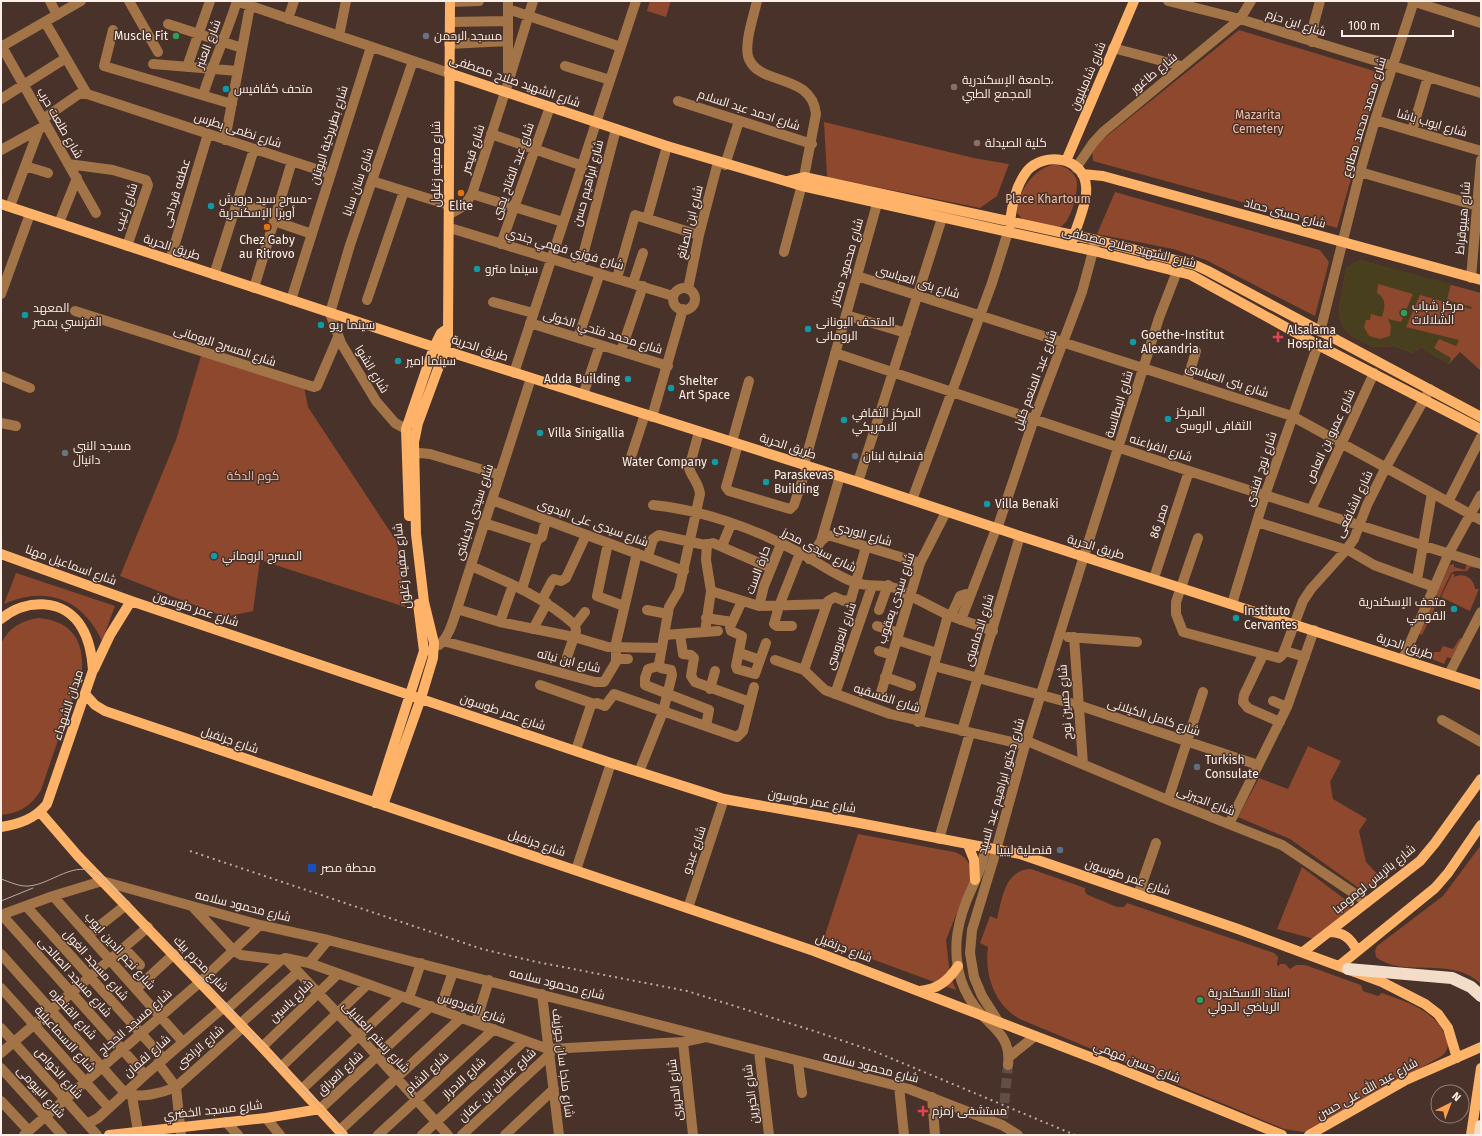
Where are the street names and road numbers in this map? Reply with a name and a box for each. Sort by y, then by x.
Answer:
street label: شارع ابن حزم [1264,7,1328,40]
street label: شارع العنبر [192,18,225,72]
street label: شارع شامبليون [1067,39,1110,113]
street label: شارع طاغور [1127,50,1181,98]
street label: شارع الشهيد صلاح مصطفى [447,52,582,111]
street label: شارع محمد محمد مطاوع [1339,55,1390,179]
street label: شارع بطريركية اليونان [307,84,352,187]
street label: شارع طلعت حرب [33,85,86,161]
street label: شارع احمد عبد السلام [696,87,802,134]
street label: شارع ايوب باشا [1395,106,1469,141]
street label: شارع نظمى بطرس [192,109,283,152]
street label: شارع صفيه زغلول [429,121,444,207]
street label: شارع عبد الفتاح يحيي [489,121,538,222]
street label: شارع قيصر [458,123,488,177]
street label: شارع ابراهيم حسن [570,138,607,228]
street label: شارع سان سابا [340,146,377,218]
street label: عطفه قرداحى [159,157,193,229]
street label: شارع زغيب [112,181,141,233]
street label: شارع هيبوقراط [1453,181,1474,255]
street label: شارع ابن الصائغ [674,184,707,261]
street label: شارع حسنى حماد [1242,195,1327,232]
street label: شارع محمود مختار [828,216,867,309]
street label: شارع الشهيد صلاح مصطفى [1060,224,1197,271]
street label: شارع فوزي فهمي جندي [504,225,626,275]
street label: طريق الحرية [142,231,202,263]
street label: شارع بنى العباسى [874,263,962,302]
street label: شارع محمد فتحي الخولى [541,307,664,360]
street label: شارع المسرح الرومانى [172,323,278,370]
street label: شارع عبد المنعم خليل [1010,328,1061,432]
street label: طريق الحرية [450,332,510,364]
street label: شارع الشوا [351,342,392,396]
street label: شارع بنى العباسى [1183,360,1270,401]
street label: شارع البطالسة [1102,369,1137,440]
street label: شارع عمرو بن العاص [1302,387,1359,485]
street label: طريق الحرية [758,430,818,462]
street label: شارع نوح افندى [1242,430,1281,509]
street label: شارع الفراعنه [1128,431,1194,466]
street label: شارع سيدى الخباشى [452,462,497,562]
street label: شارع الشافعى [1332,468,1377,540]
street label: شارع سيدى على البدوى [535,496,650,551]
street label: ممر 86 [1147,502,1171,540]
street label: شارع الوردي [832,519,894,552]
street label: شارع صفيه زغلول [391,522,414,610]
street label: شارع سيدى محرز [778,525,859,576]
street label: طريق الحرية [1066,532,1126,562]
street label: شارع اسماعيل مهنا [23,542,119,589]
street label: حارة الست [743,544,773,596]
street label: شارع سيدى يعقوب [875,551,918,646]
street label: شارع عمر طوسون [151,589,241,630]
street label: شارع الدمامينى [961,592,998,668]
street label: شارع العروسى [823,601,860,672]
street label: طريق الحرية [1375,630,1435,662]
street label: شارع ابن نباته [536,646,602,677]
street label: شارع حسين نوح [1055,664,1076,740]
street label: ميدان الشهداء [50,668,86,742]
street label: شارع الفسقيه [852,681,922,716]
street label: شارع عمر طوسون [458,691,547,734]
street label: شارع كامل الكيلانى [1106,695,1202,740]
street label: شارع دكتور ابراهيم عبد السيد [975,716,1028,856]
street label: شارع جرنفيل [199,724,260,757]
street label: شارع الجبرتى [1175,784,1237,819]
street label: شارع عمر طوسون [767,786,857,817]
street label: شارع عبدو [679,824,710,876]
street label: شارع جرنفيل [506,827,567,860]
street label: شارع باتريس لومومبا [1330,841,1419,917]
street label: شارع عمر طوسون [1083,856,1172,899]
street label: شارع محمود سلامه [194,887,292,926]
street label: شارع نجم الدين ايوب [81,910,158,993]
street label: شارع مسجد الغول [60,927,131,1004]
street label: شارع جرنفيل [813,931,874,966]
street label: شارع محرم بيك [170,933,231,996]
street label: شارع مسجد الصالحى [35,934,115,1021]
street label: شارع محمود سلامه [508,965,606,1004]
street label: شارع ياسين [266,977,316,1026]
street label: شارع القنطره [46,986,100,1043]
street label: شارع مسجد الحجاج [95,986,175,1058]
street label: شارع الفردوس [436,989,508,1028]
street label: شارع رستم العلايلى [339,999,413,1076]
street label: شارع الاسماعيلية [31,1003,98,1076]
street label: شارع ملجا سان جوزيف [548,1008,577,1119]
street label: شارع الراضى [173,1022,228,1072]
street label: شارع لقمان [121,1032,174,1081]
street label: شارع حسين فهمي [1090,1038,1183,1089]
street label: شارع الخواص [31,1044,86,1102]
street label: شارع عثمان بن عفان [455,1045,539,1125]
street label: شارع العراق [314,1048,367,1099]
street label: شارع محمود سلامه [822,1048,920,1087]
street label: شارع الشام [402,1049,452,1097]
street label: شارع الاحراز [439,1054,489,1103]
street label: شارع عبد الله على حسن [1313,1054,1421,1124]
street label: شارع الحريرى [665,1058,686,1122]
street label: شارع البيومى [13,1063,68,1122]
street label: شارع الخيرين [740,1063,763,1125]
street label: شارع مسجد الخضري [163,1098,263,1125]

